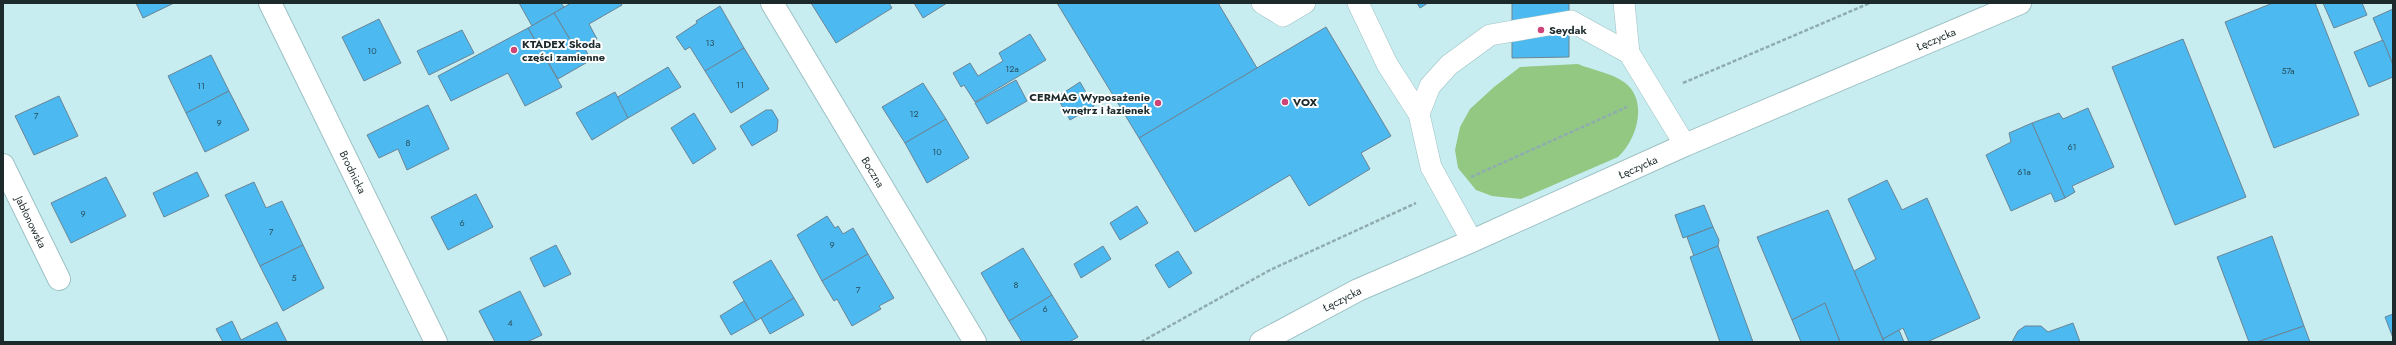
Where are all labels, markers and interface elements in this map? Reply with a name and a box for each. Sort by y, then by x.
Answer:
place label: Seydak [1549,22,1587,38]
street label: Łęczycka [1913,24,1958,55]
marker: Seydak [1536,25,1546,35]
place label: KTADEX Skoda części zamienne [522,36,605,65]
house number: 13 [706,36,715,49]
house number: 10 [367,44,377,57]
marker: KTADEX Skoda części zamienne [509,45,519,55]
house number: 12a [1005,62,1019,75]
house number: 57a [2281,64,2295,77]
house number: 11 [736,78,744,91]
house number: 11 [197,79,205,92]
place label: CERMAG Wyposażenie wnętrz i łazienek [1029,89,1151,118]
place label: VOX [1292,94,1318,110]
marker: VOX [1280,97,1290,107]
marker: CERMAG Wyposażenie wnętrz i łazienek [1153,98,1163,108]
house number: 12 [909,107,919,120]
house number: 7 [34,109,39,122]
house number: 9 [216,116,222,129]
house number: 8 [406,136,411,149]
house number: 61 [2067,140,2077,153]
house number: 10 [932,145,942,158]
street label: Brodnicka [336,148,370,196]
street label: Łęczycka [1615,151,1660,183]
street label: Boczna [858,154,888,190]
house number: 61a [2017,165,2031,178]
street label: Jabłonowska [11,191,51,251]
house number: 9 [80,207,86,220]
house number: 6 [459,216,465,229]
house number: 7 [269,225,274,238]
house number: 9 [829,238,835,251]
house number: 5 [291,271,297,284]
house number: 8 [1014,278,1019,291]
house number: 7 [856,283,861,296]
street label: Łęczycka [1319,283,1364,316]
house number: 6 [1042,302,1048,315]
house number: 4 [507,316,513,329]

